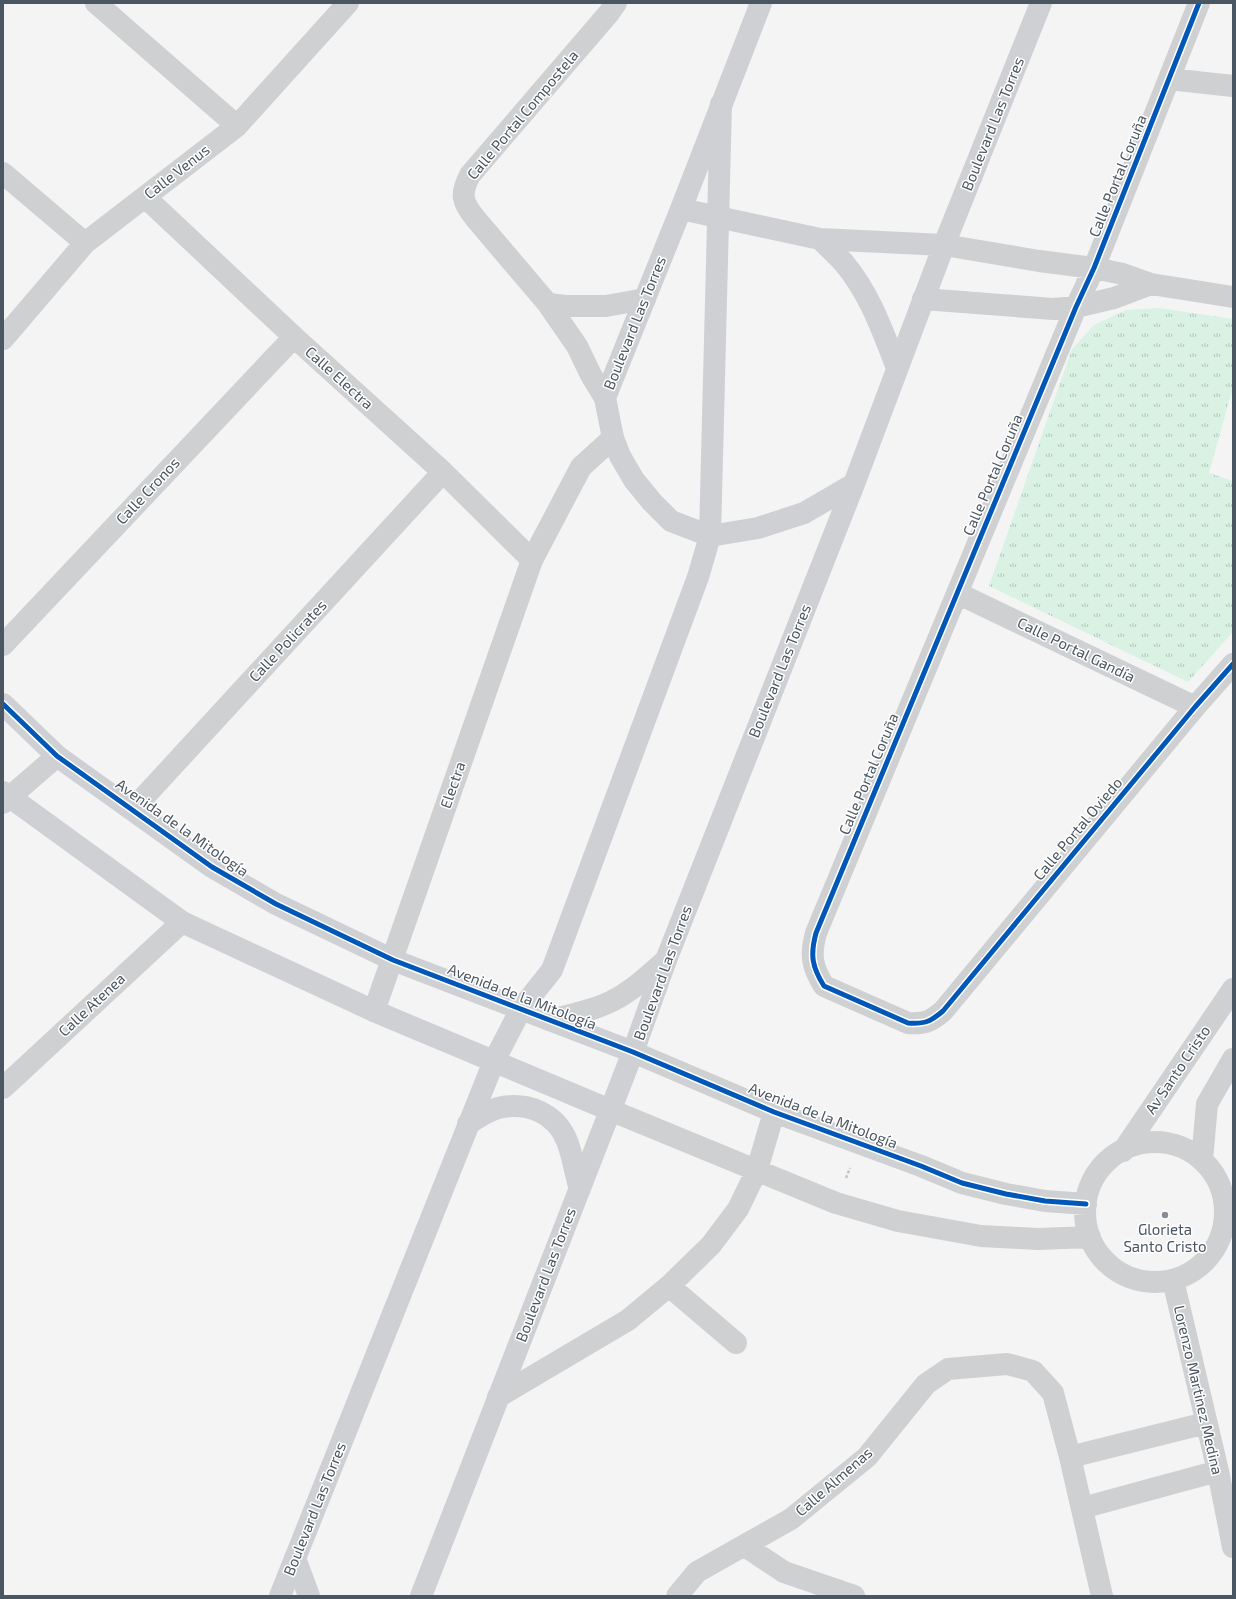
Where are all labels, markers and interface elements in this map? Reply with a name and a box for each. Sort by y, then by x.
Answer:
street label: Calle Portal Compostela [463,46,582,183]
street label: Boulevard Las Torres [957,54,1027,193]
street label: Calle Portal Coruña [1084,112,1150,239]
street label: Calle Venus [140,140,213,202]
street label: Boulevard Las Torres [599,253,669,392]
street label: Calle Electra [302,342,377,412]
street label: Calle Portal Coruña [958,411,1026,538]
street label: Calle Cronos [112,453,183,527]
street label: Calle Policrates [245,596,330,685]
street label: Boulevard Las Torres [744,601,814,740]
street label: Calle Portal Gandía [1015,613,1138,685]
street label: Calle Portal Coruña [834,710,902,837]
street label: Electra [436,759,468,810]
street label: Calle Portal Oviedo [1029,773,1125,883]
street label: Avenida de la Mitología [113,774,252,880]
street label: Boulevard Las Torres [629,903,695,1043]
street label: Avenida de la Mitología [445,959,599,1033]
street label: Calle Atenea [54,969,128,1040]
street label: Av Santo Cristo [1141,1022,1213,1117]
street label: Avenida de la Mitología [746,1078,900,1152]
street label: Boulevard Las Torres [511,1205,579,1344]
marker: Glorieta Santo Cristo [1160,1210,1170,1220]
place label: Glorieta Santo Cristo [1123,1220,1207,1255]
street label: Lorenzo Martinez Medina [1171,1303,1227,1476]
street label: Boulevard Las Torres [279,1439,349,1578]
street label: Calle Almenas [791,1443,876,1520]

